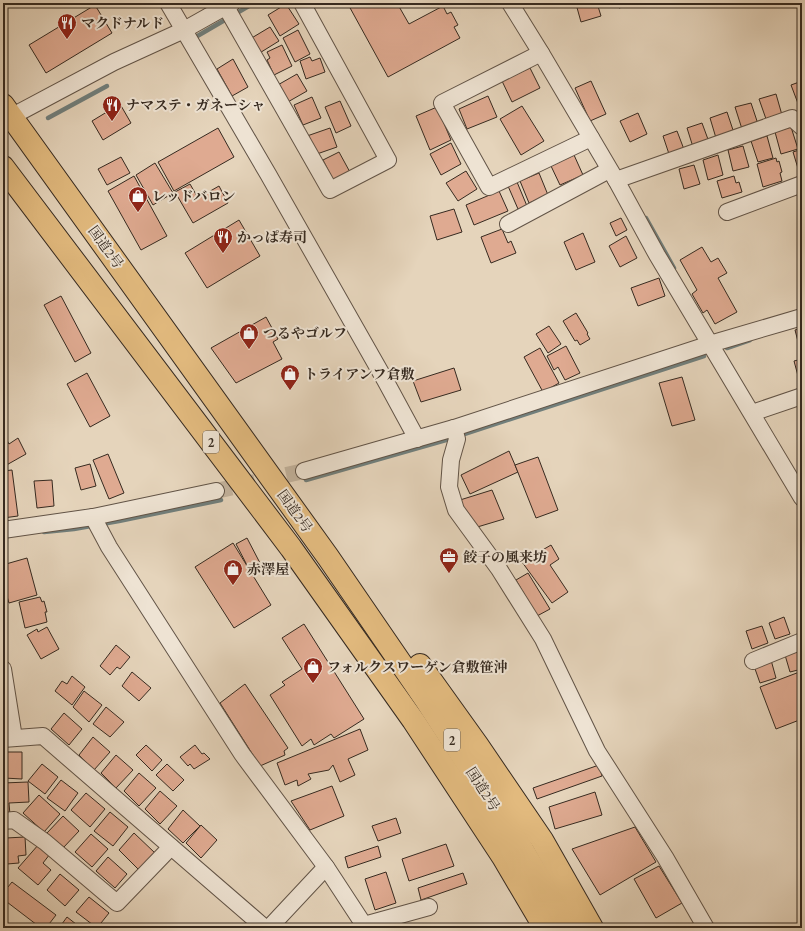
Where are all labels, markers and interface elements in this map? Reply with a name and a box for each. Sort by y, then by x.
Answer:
restaurant icon: マクドナルド [56,12,78,40]
place label: マクドナルド [81,14,164,32]
restaurant icon: ナマステ・ガネーシャ [101,94,123,122]
place label: ナマステ・ガネーシャ [126,96,265,114]
shop icon: レッドバロン [127,185,149,213]
place label: レッドバロン [152,187,236,205]
street label: 国道2号 [84,222,128,272]
restaurant icon: かっぱ寿司 [212,226,234,254]
place label: かっぱ寿司 [237,228,307,246]
shop icon: つるやゴルフ [238,322,260,350]
place label: つるやゴルフ [263,324,347,342]
shop icon: トライアンフ倉敷 [279,363,301,391]
place label: トライアンフ倉敷 [304,365,415,383]
road number: 2 [203,431,219,453]
street label: 国道2号 [273,486,317,536]
office icon: 餃子の風来坊 [438,546,460,574]
place label: 餃子の風来坊 [463,548,547,566]
shop icon: 赤澤屋 [222,558,244,586]
place label: 赤澤屋 [247,560,289,578]
shop icon: フォルクスワーゲン倉敷笹沖 [302,656,324,684]
place label: フォルクスワーゲン倉敷笹沖 [327,658,508,676]
road number: 2 [444,729,460,751]
street label: 国道2号 [462,764,504,814]

